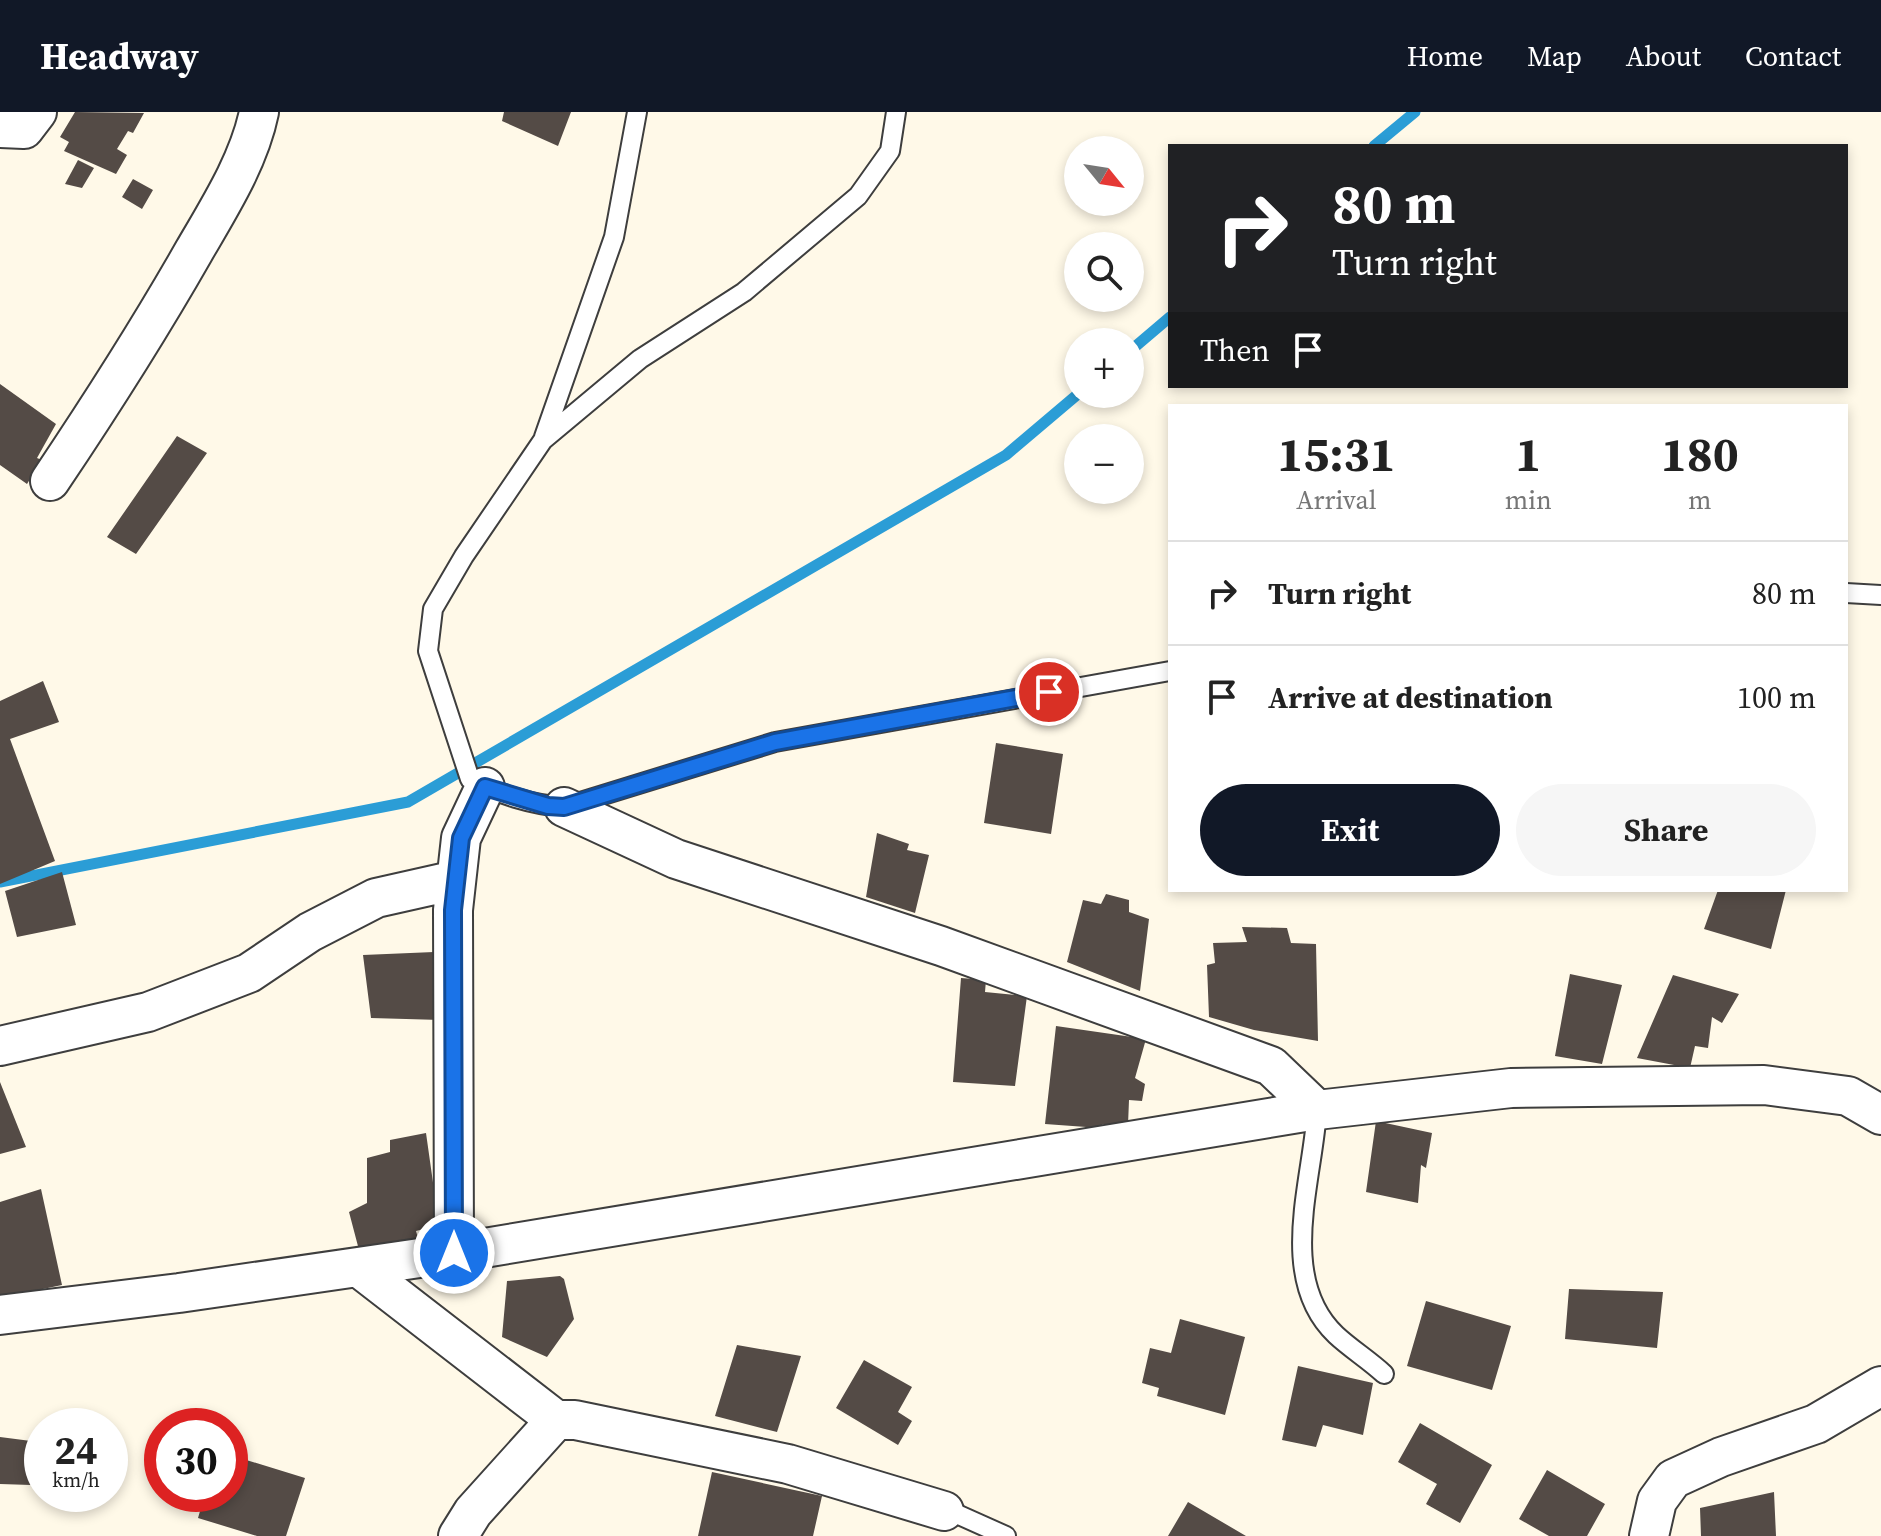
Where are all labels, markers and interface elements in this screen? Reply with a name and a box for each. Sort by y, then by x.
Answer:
text: Headway [40,30,199,82]
text: Home [1407,37,1483,75]
text: Map [1527,37,1582,75]
text: About [1626,37,1701,75]
text: Contact [1745,37,1841,75]
north arrow [1064,136,1144,216]
map controls [1064,136,1144,504]
text: 80 m [1332,165,1455,242]
icon: right [1200,176,1304,280]
button: search [1064,232,1144,312]
text: Turn right [1332,238,1497,287]
button: + [1064,328,1144,408]
icon: arrive [1286,328,1330,372]
text: Then [1200,330,1270,371]
text: 15:31 [1277,421,1396,487]
text: 1 [1515,421,1541,487]
text: 180 [1661,421,1739,487]
button: − [1064,424,1144,504]
text: Arrival [1296,482,1377,518]
text: min [1505,482,1552,518]
text: m [1688,482,1712,518]
icon: right [1200,571,1244,615]
text: Turn right [1268,573,1411,614]
text: 80 m [1752,573,1816,614]
pin [1015,658,1083,726]
icon: arrive [1027,670,1071,714]
icon: arrive [1200,675,1244,719]
text: Arrive at destination [1268,677,1553,718]
text: 100 m [1737,677,1816,718]
button: Exit [1200,784,1500,876]
button: Share [1516,784,1816,876]
position arrow [412,1211,496,1295]
speed limit sign: 30 [144,1408,248,1512]
text: 24 [54,1423,98,1477]
text: km/h [52,1466,100,1494]

